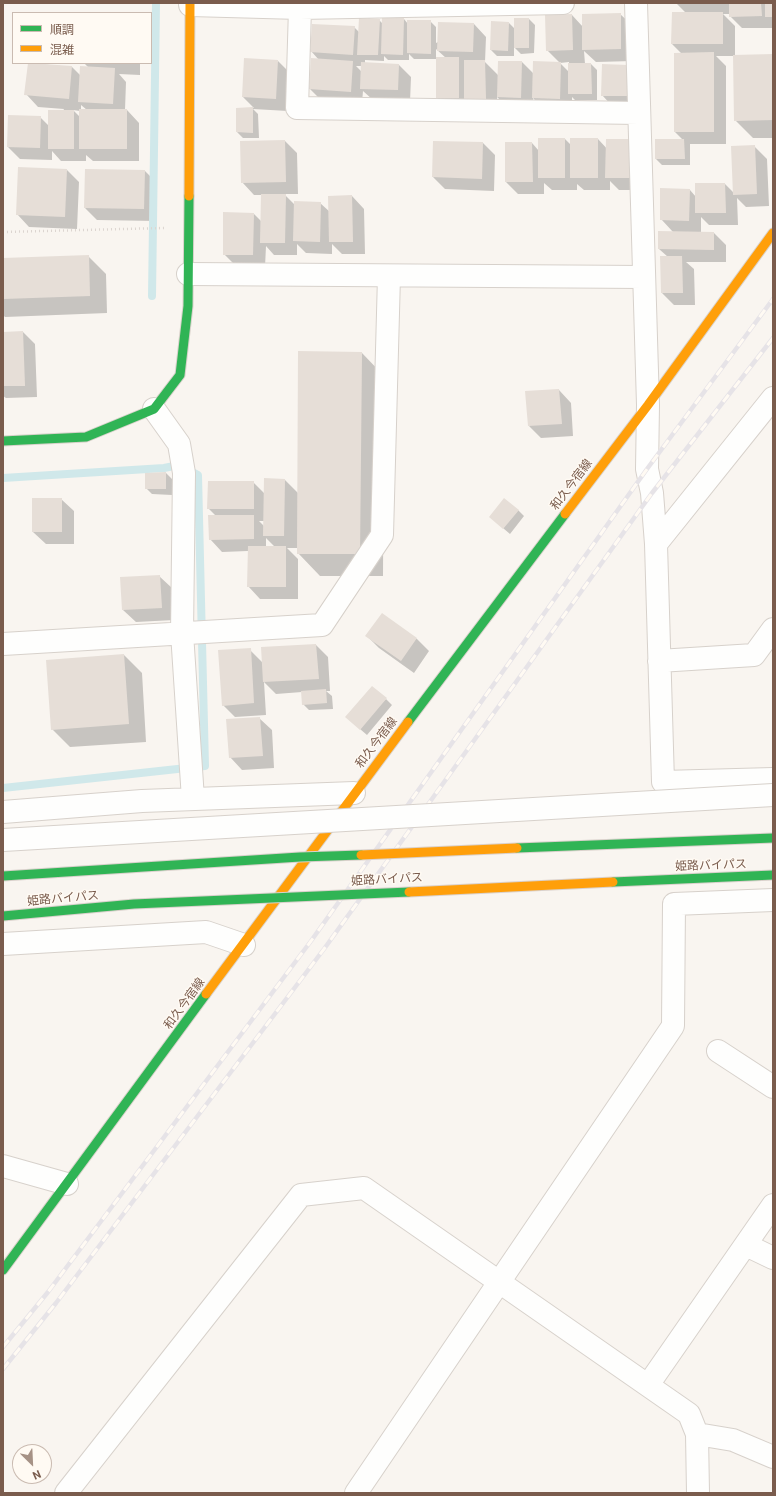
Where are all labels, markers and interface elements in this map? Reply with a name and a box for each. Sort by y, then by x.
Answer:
legend [12,12,152,64]
text: 順調 [50,23,74,37]
text: 混雑 [50,43,74,57]
street label: 和久今宿線 [548,457,596,513]
street label: 和久今宿線 [353,715,401,771]
street label: 姫路バイパス [675,858,747,874]
street label: 姫路バイパス [351,871,423,889]
street label: 姫路バイパス [27,889,99,909]
street label: 和久今宿線 [162,975,208,1033]
north arrow [12,1444,52,1484]
text: N [30,1467,43,1482]

